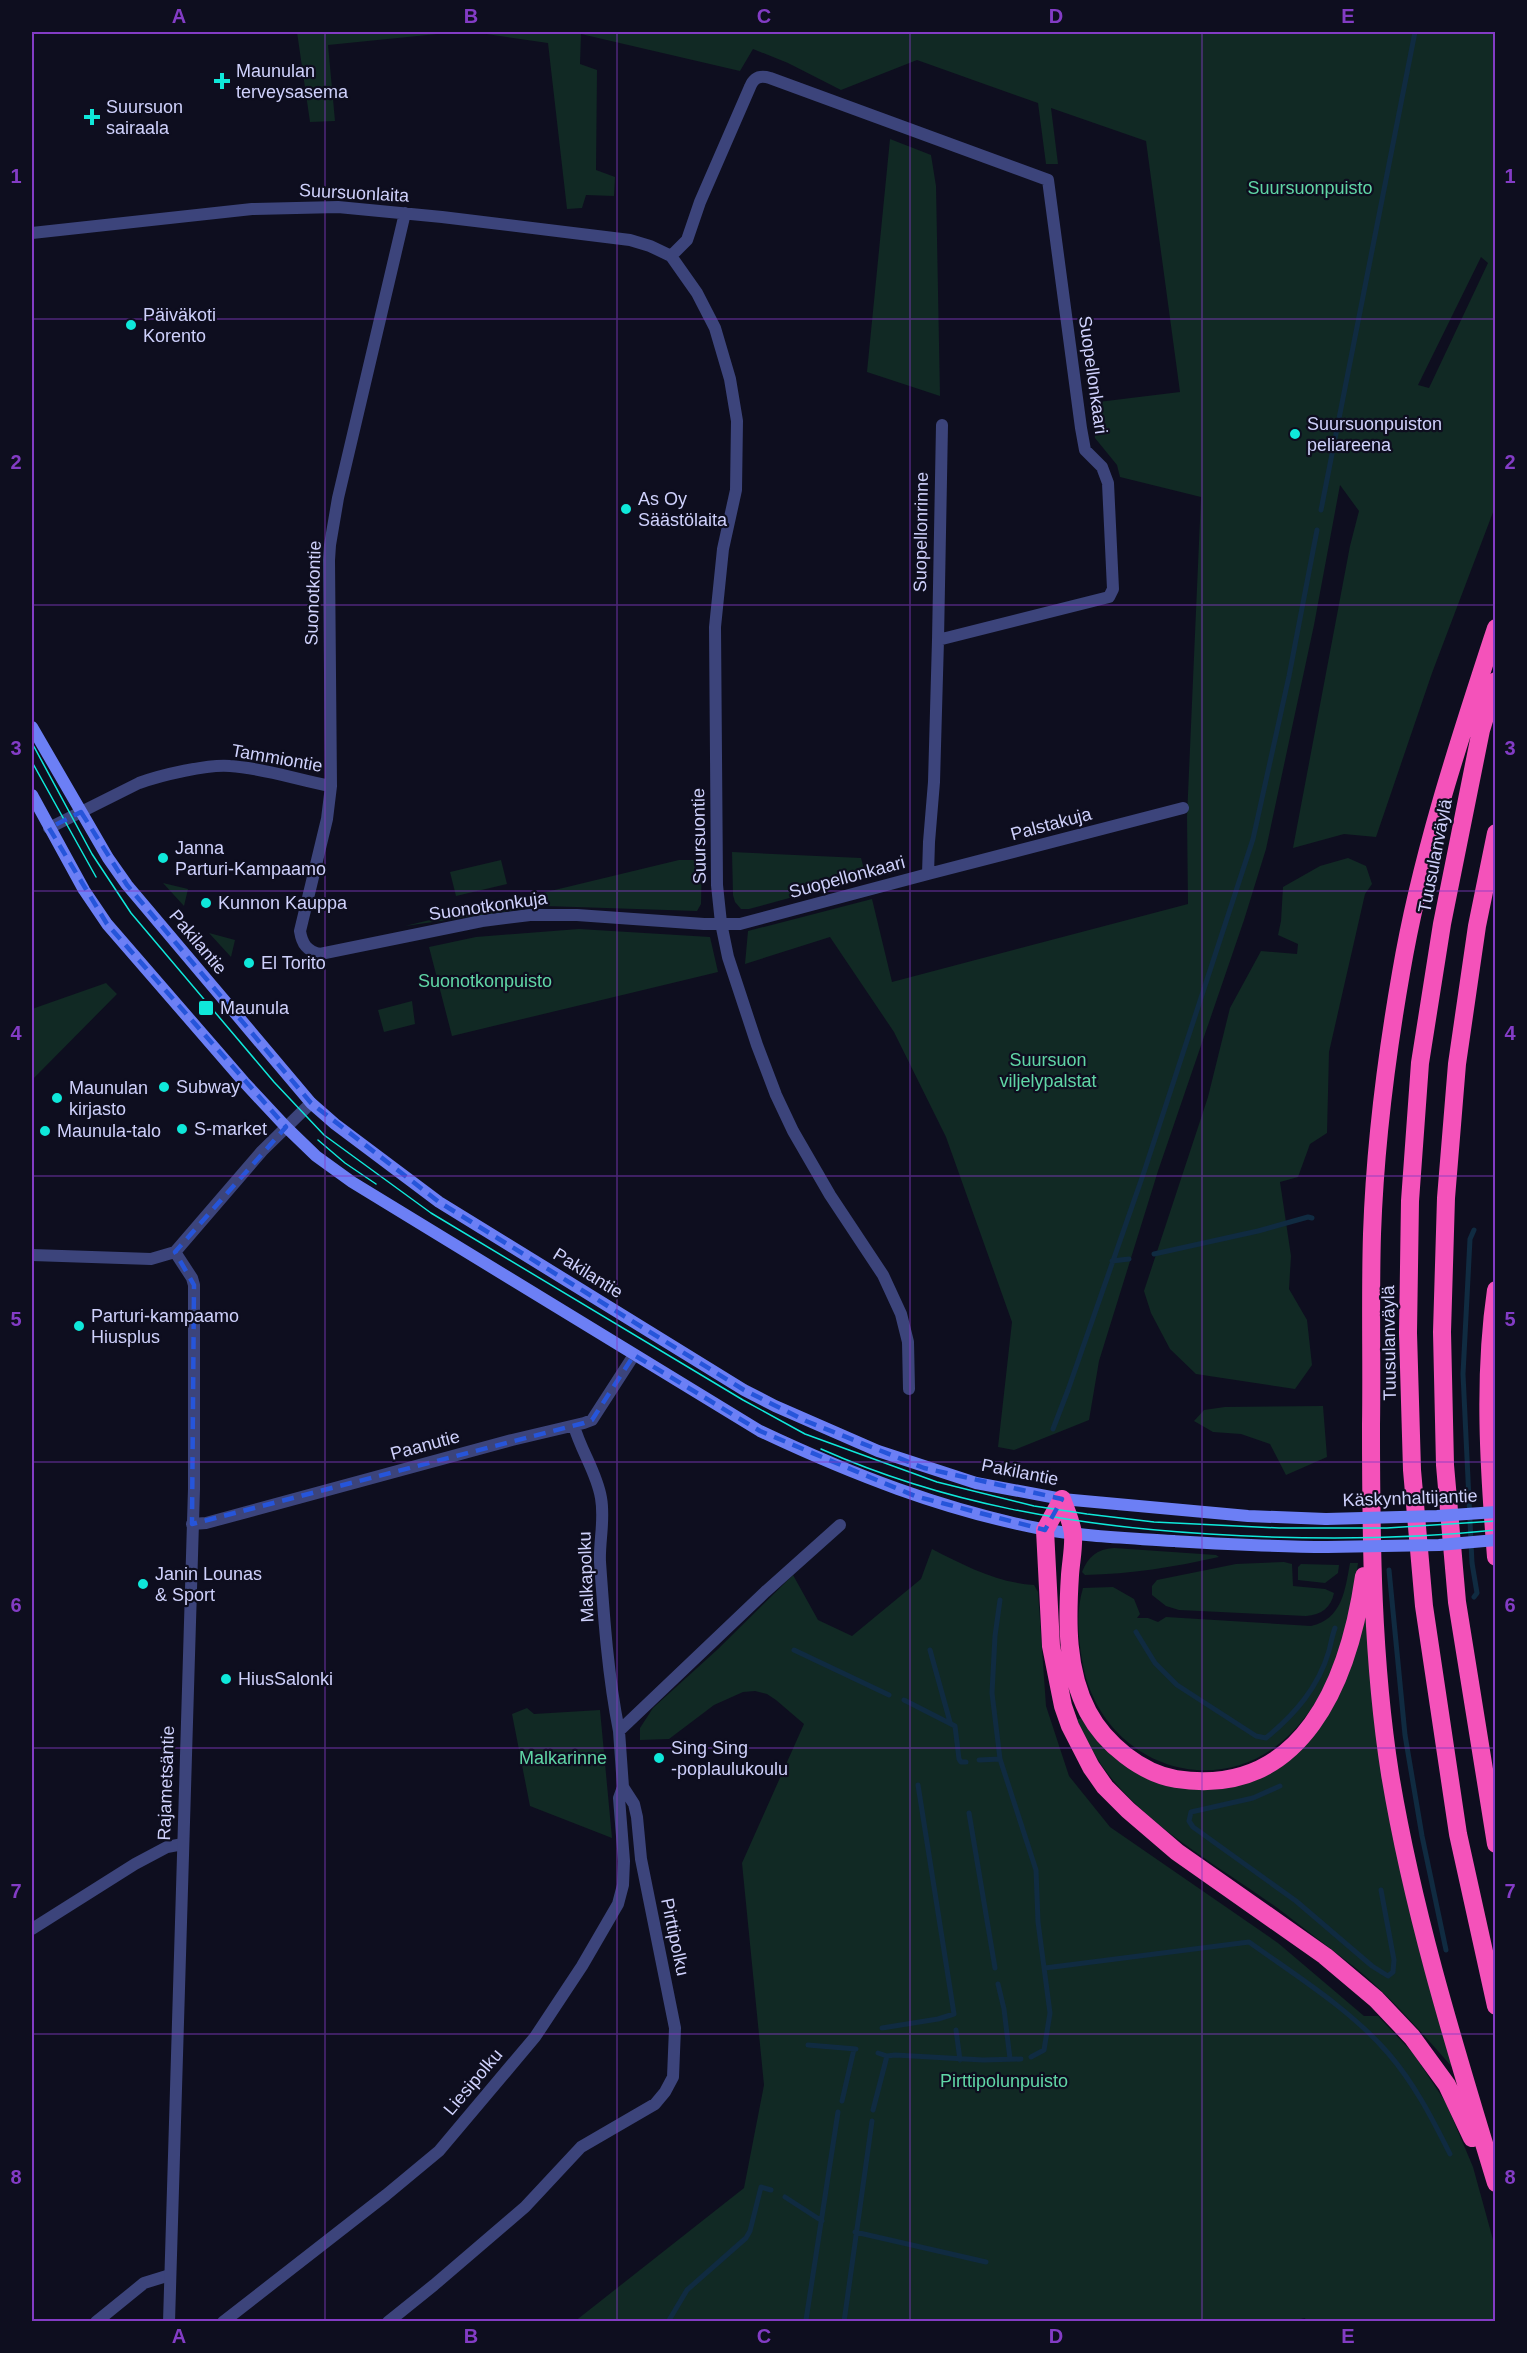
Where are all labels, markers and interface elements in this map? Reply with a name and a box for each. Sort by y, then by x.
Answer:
text: A [172,5,186,27]
text: B [464,5,478,27]
text: C [757,5,771,27]
text: D [1049,5,1063,27]
text: E [1341,5,1355,27]
place label: Maunulan terveysasema [236,61,349,102]
marker: Maunulan terveysasema [213,72,231,90]
place label: Suursuon sairaala [106,97,183,138]
marker: Suursuon sairaala [83,108,101,126]
text: 1 [10,165,22,187]
text: 1 [1504,165,1516,187]
park label: Suursuonpuisto [1247,178,1373,198]
street label: Suursuonlaita [299,180,410,206]
place label: Päiväkoti Korento [143,305,216,346]
street label: Suopellonkaari [1075,315,1111,435]
marker: Päiväkoti Korento [124,318,138,332]
place label: Suursuonpuiston peliareena [1307,414,1442,455]
marker: Suursuonpuiston peliareena [1288,427,1302,441]
text: 2 [10,451,22,473]
text: 2 [1504,451,1516,473]
street label: Suopellonrinne [910,472,932,592]
place label: As Oy Säästölaita [638,489,728,530]
marker: As Oy Säästölaita [619,502,633,516]
street label: Suonotkontie [301,540,325,646]
text: 3 [10,737,22,759]
text: 3 [1504,737,1516,759]
street label: Tammiontie [230,740,324,776]
street label: Suursuontie [688,788,710,884]
street label: Tuusulanväylä [1414,796,1456,915]
street label: Palstakuja [1008,803,1095,844]
place label: Janna Parturi-Kampaamo [175,838,326,879]
marker: Janna Parturi-Kampaamo [156,851,170,865]
street label: Suopellonkaari [787,852,907,902]
street label: Suonotkonkuja [428,888,549,924]
place label: Kunnon Kauppa [218,893,348,913]
marker: Kunnon Kauppa [199,896,213,910]
street label: Pakilantie [165,906,231,978]
place label: El Torito [261,953,326,973]
marker: El Torito [242,956,256,970]
park label: Suonotkonpuisto [418,971,552,991]
place label: Maunula [220,998,290,1018]
marker: Maunula [197,999,215,1017]
text: 4 [10,1022,22,1044]
text: 4 [1504,1022,1516,1044]
park label: Suursuon viljelypalstat [999,1050,1097,1091]
place label: Subway [176,1077,240,1097]
place label: Maunulan kirjasto [69,1078,148,1119]
marker: Subway [157,1080,171,1094]
marker: Maunulan kirjasto [50,1091,64,1105]
place label: S-market [194,1119,267,1139]
place label: Maunula-talo [57,1121,161,1141]
marker: S-market [175,1122,189,1136]
marker: Maunula-talo [38,1124,52,1138]
street label: Pakilantie [550,1244,626,1302]
street label: Tuusulanväylä [1378,1284,1400,1401]
place label: Parturi-kampaamo Hiusplus [91,1306,239,1347]
text: 5 [10,1308,22,1330]
text: 5 [1504,1308,1516,1330]
marker: Parturi-kampaamo Hiusplus [72,1319,86,1333]
street label: Paanutie [388,1426,462,1464]
street label: Pakilantie [980,1455,1060,1489]
street label: Käskynhaltijantie [1342,1486,1478,1510]
street label: Malkapolku [574,1531,598,1623]
place label: Janin Lounas & Sport [155,1564,262,1605]
marker: Janin Lounas & Sport [136,1577,150,1591]
text: 6 [10,1594,22,1616]
text: 6 [1504,1594,1516,1616]
place label: HiusSalonki [238,1669,333,1689]
marker: HiusSalonki [219,1672,233,1686]
street label: Rajametsäntie [154,1725,178,1841]
place label: Sing Sing -poplaulukoulu [671,1738,788,1779]
park label: Malkarinne [519,1748,607,1768]
marker: Sing Sing -poplaulukoulu [652,1751,666,1765]
text: 7 [10,1880,22,1902]
text: 7 [1504,1880,1516,1902]
street label: Pirttipolku [657,1896,693,1978]
street label: Liesipolku [440,2045,506,2119]
park label: Pirttipolunpuisto [940,2071,1068,2091]
text: 8 [10,2166,22,2188]
text: 8 [1504,2166,1516,2188]
text: A [172,2325,186,2347]
text: B [464,2325,478,2347]
text: C [757,2325,771,2347]
text: D [1049,2325,1063,2347]
text: E [1341,2325,1355,2347]

